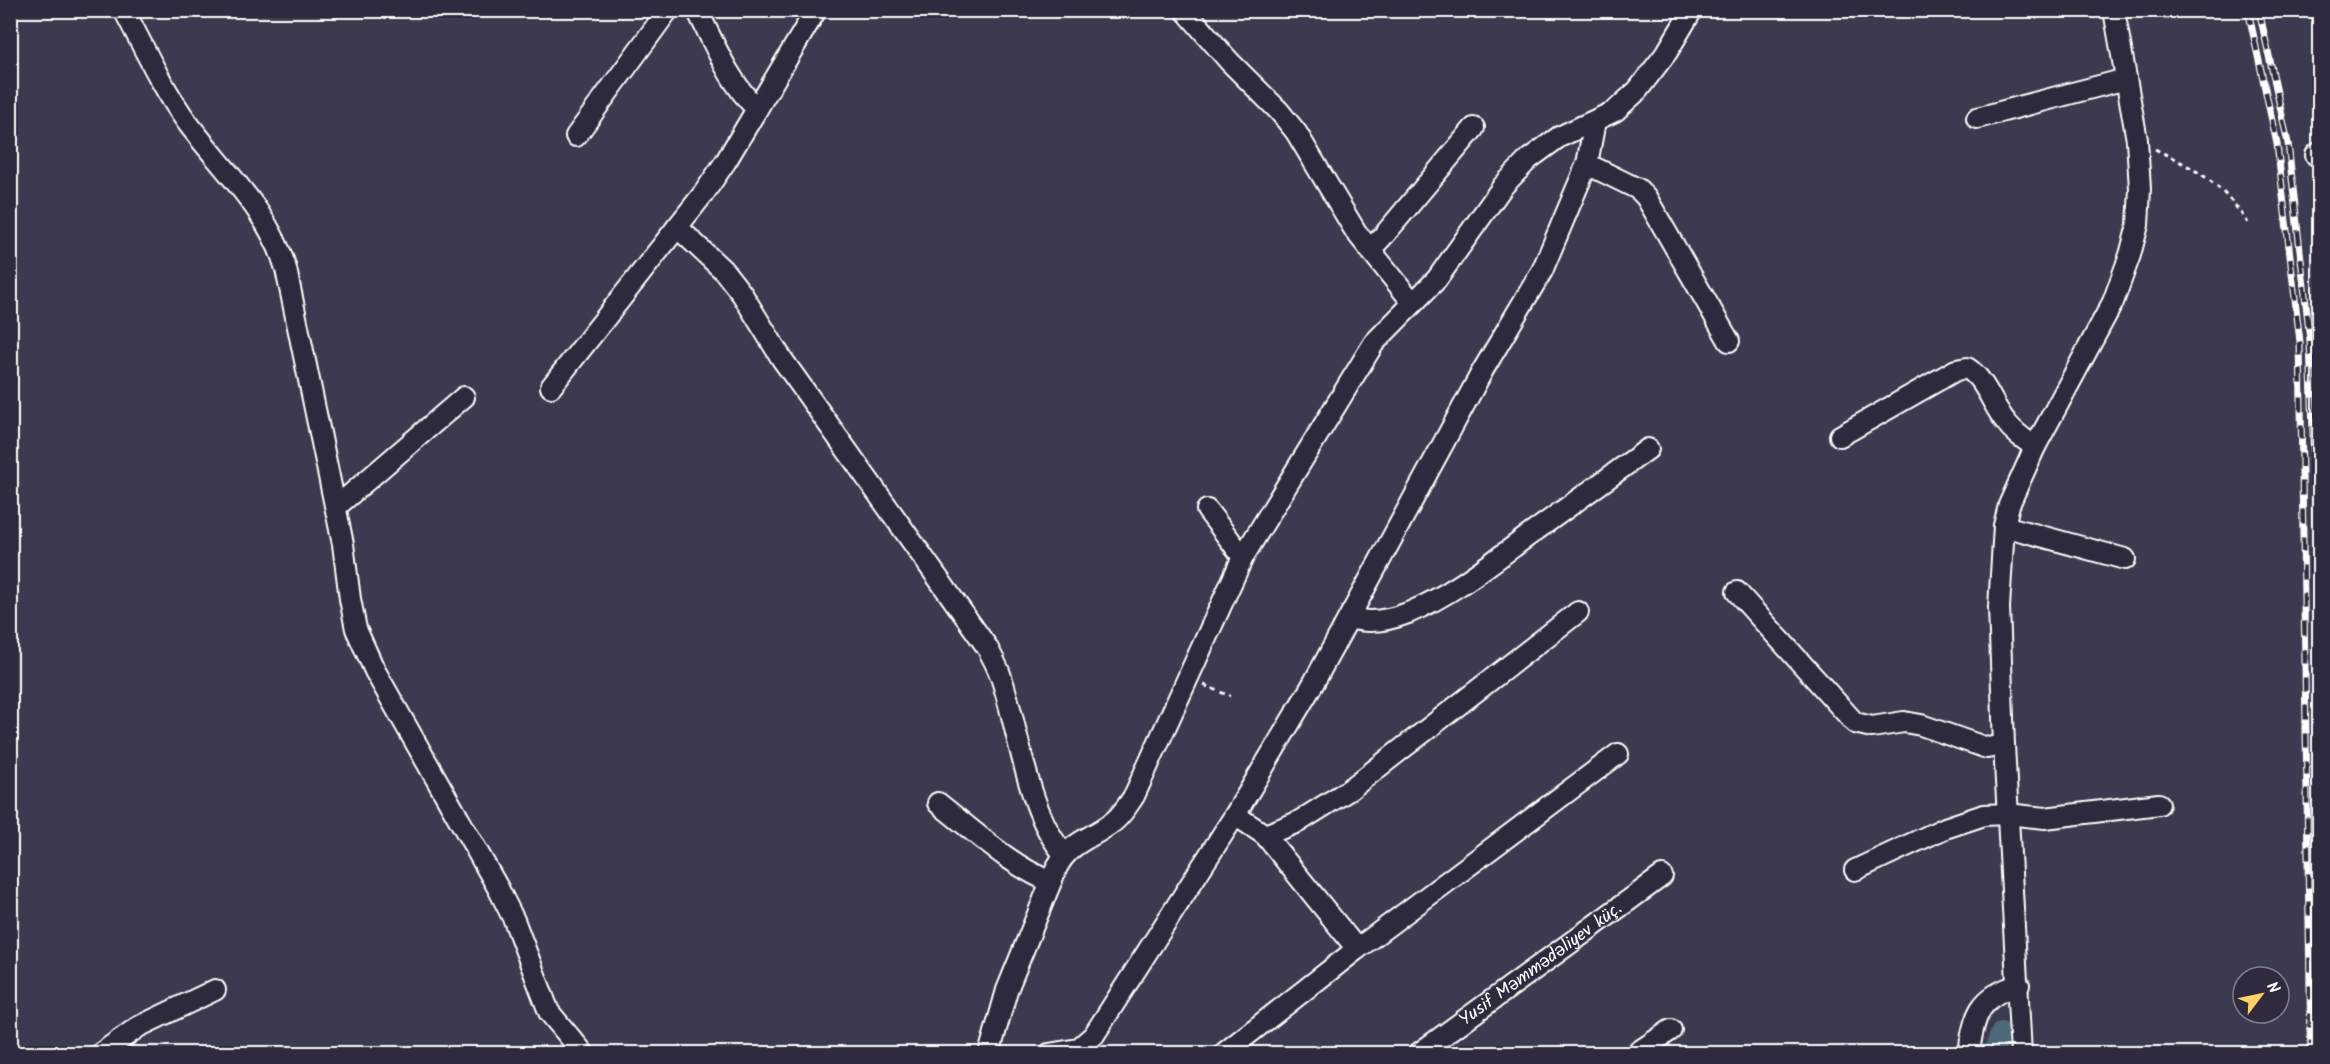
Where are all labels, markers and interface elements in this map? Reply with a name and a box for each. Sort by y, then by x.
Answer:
street label: Yusif Məmmədəliyev küç. [1453,895,1629,1034]
north arrow [2231,965,2291,1025]
text: N [2259,977,2286,999]

